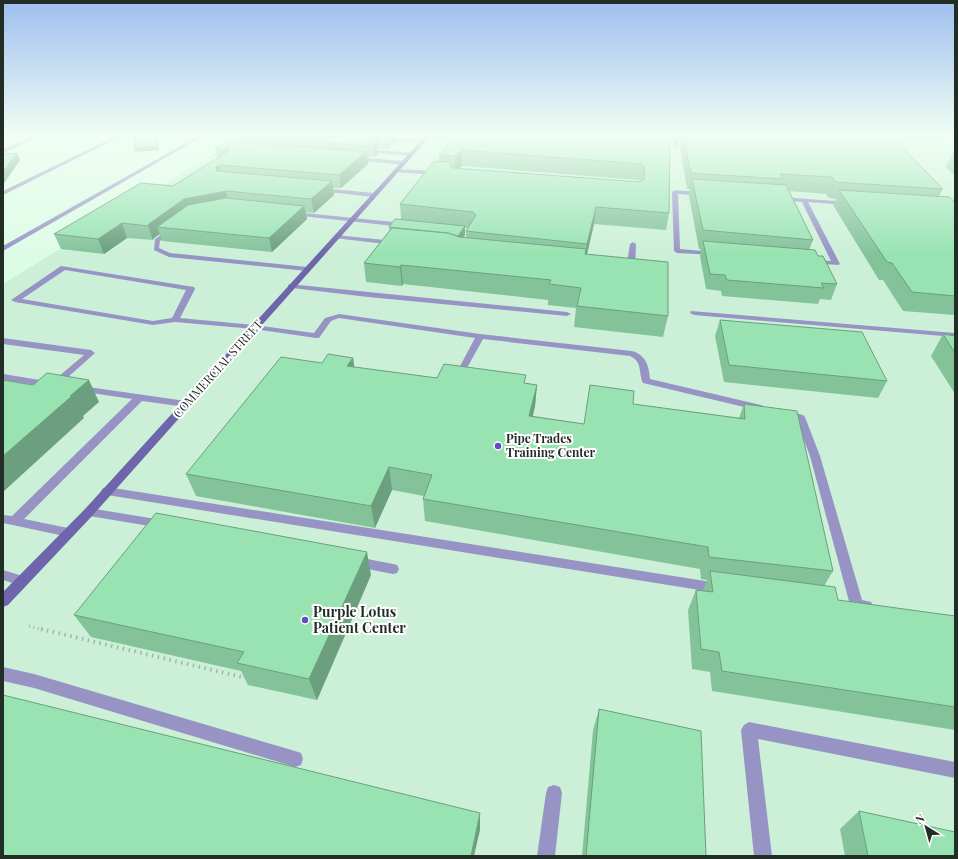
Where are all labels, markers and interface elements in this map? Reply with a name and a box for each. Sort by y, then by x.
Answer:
street label: COMMERCIAL STREET [169,316,266,421]
place label: Pipe Trades Training Center [506,430,595,460]
marker: Pipe Trades Training Center [493,441,503,451]
place label: Purple Lotus Patient Center [313,602,406,637]
marker: Purple Lotus Patient Center [300,615,310,625]
north arrow [906,807,946,847]
text: N [912,810,927,827]

